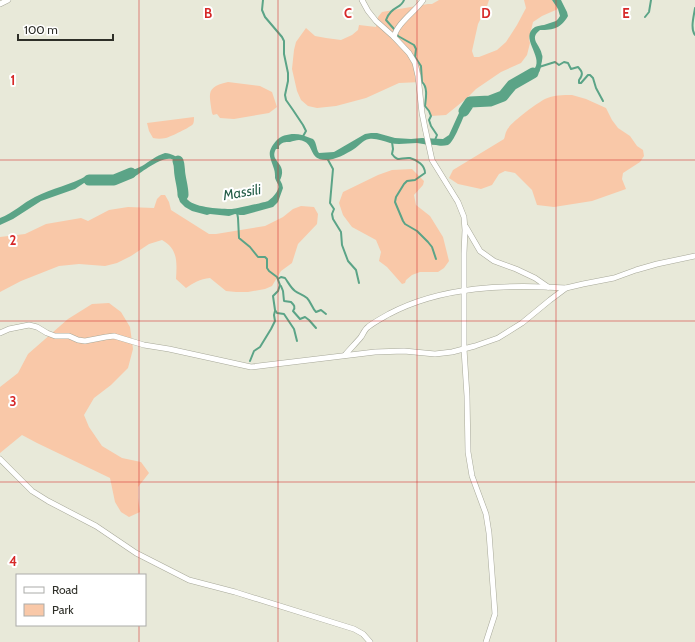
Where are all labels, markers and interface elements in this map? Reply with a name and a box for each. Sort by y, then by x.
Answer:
text: B [204,5,212,21]
text: C [344,5,352,21]
text: D [481,5,491,21]
text: E [622,5,630,21]
scale bar [18,16,113,42]
text: 100 m [24,22,58,37]
text: 1 [11,72,15,88]
water label: Massili [221,180,263,204]
text: 2 [10,232,17,248]
text: 3 [9,393,17,409]
text: 4 [9,553,17,569]
legend [16,574,146,626]
text: Road [52,582,78,597]
text: Park [52,602,74,617]

